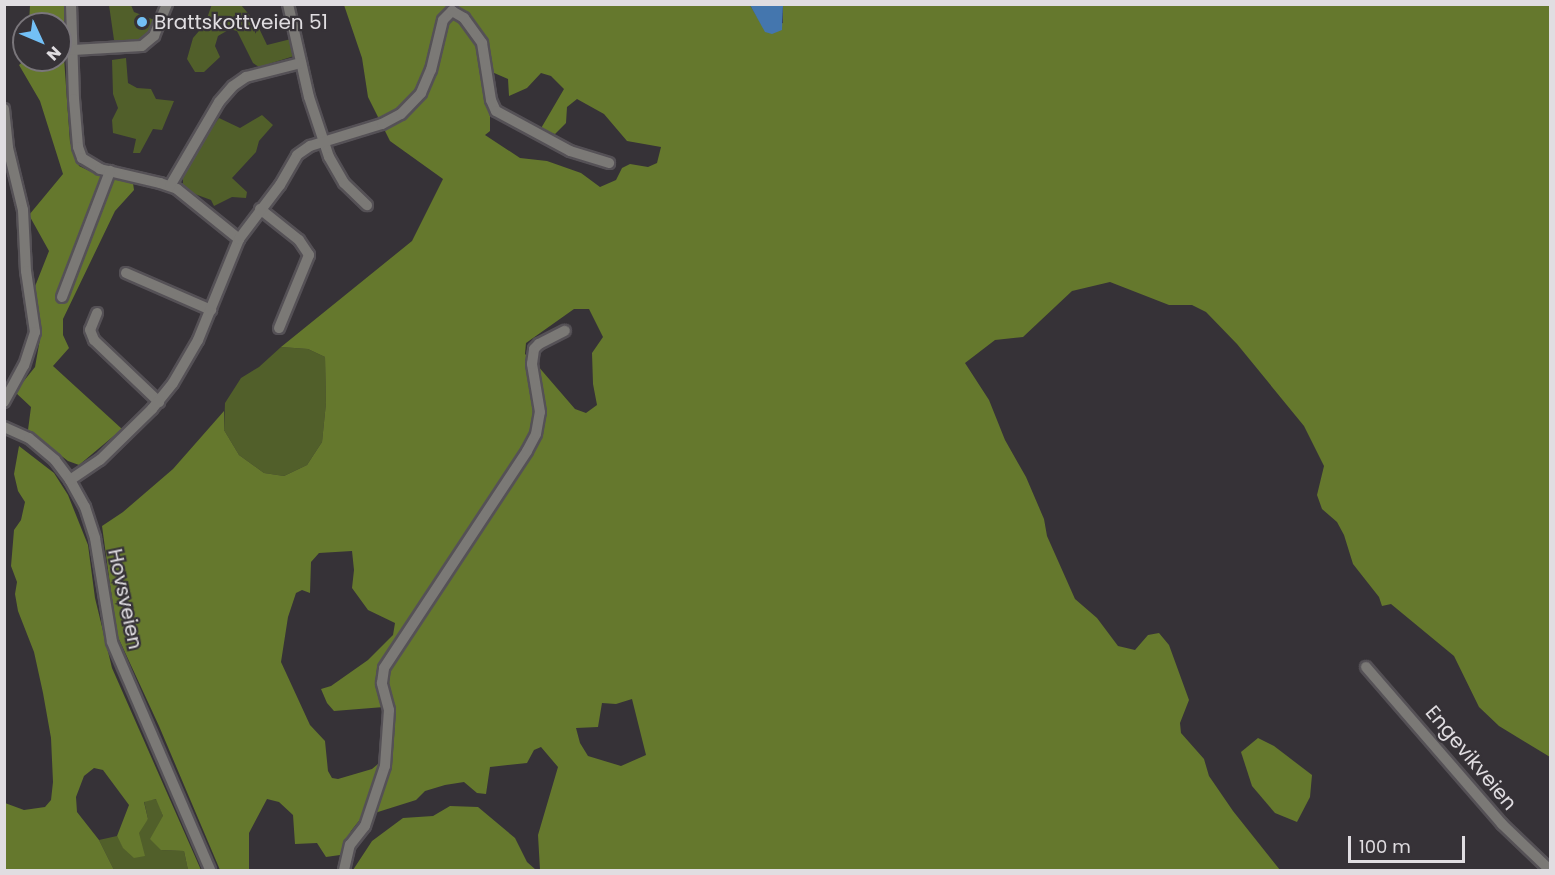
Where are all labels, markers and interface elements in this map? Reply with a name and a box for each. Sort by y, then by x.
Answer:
place label: Brattskottveien 51 [154,10,328,34]
north arrow [12,12,72,72]
marker: Brattskottveien 51 [135,15,149,29]
text: N [41,41,66,66]
street label: Hovsveien [103,547,147,651]
street label: Engevikveien [1420,701,1522,815]
scale bar [1351,824,1468,862]
text: 100 m [1359,834,1411,859]

